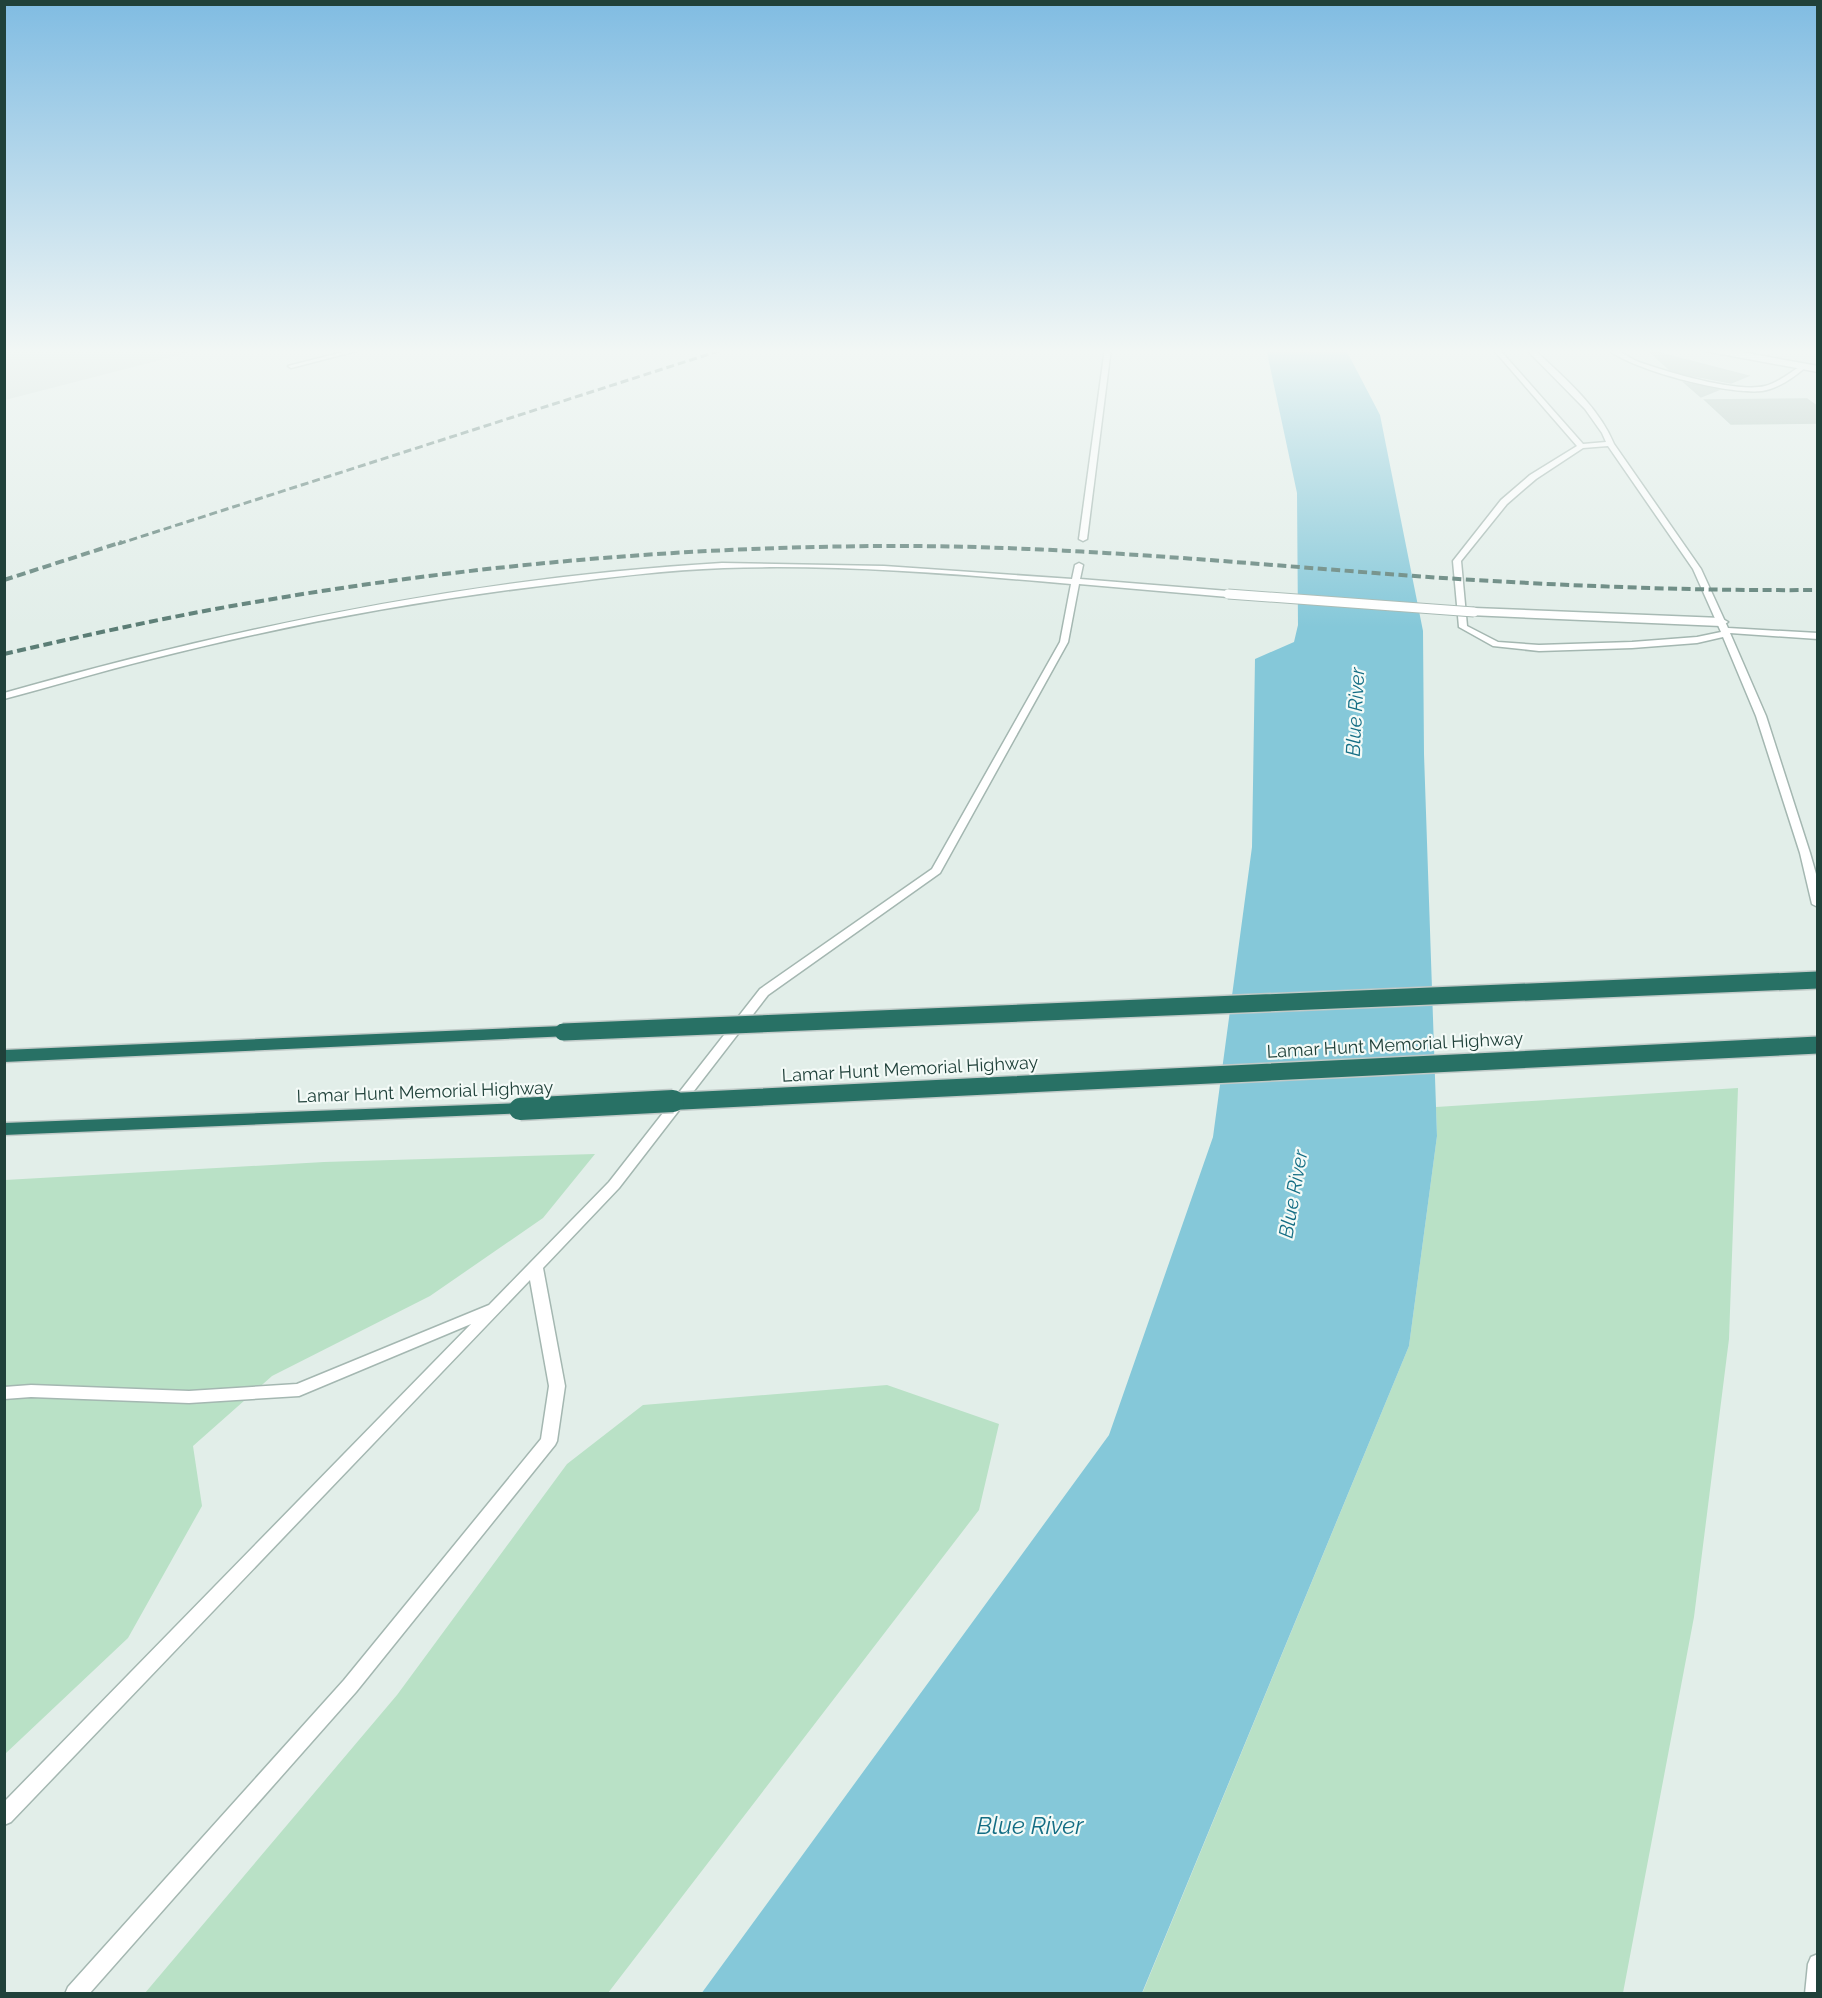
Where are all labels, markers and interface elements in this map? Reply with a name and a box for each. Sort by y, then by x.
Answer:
water label: Blue River [1341,666,1369,757]
street label: Lamar Hunt Memorial Highway [1266,1027,1524,1062]
street label: Lamar Hunt Memorial Highway [781,1051,1039,1086]
street label: Lamar Hunt Memorial Highway [296,1077,554,1106]
water label: Blue River [1273,1147,1313,1240]
water label: Blue River [977,1811,1084,1840]

